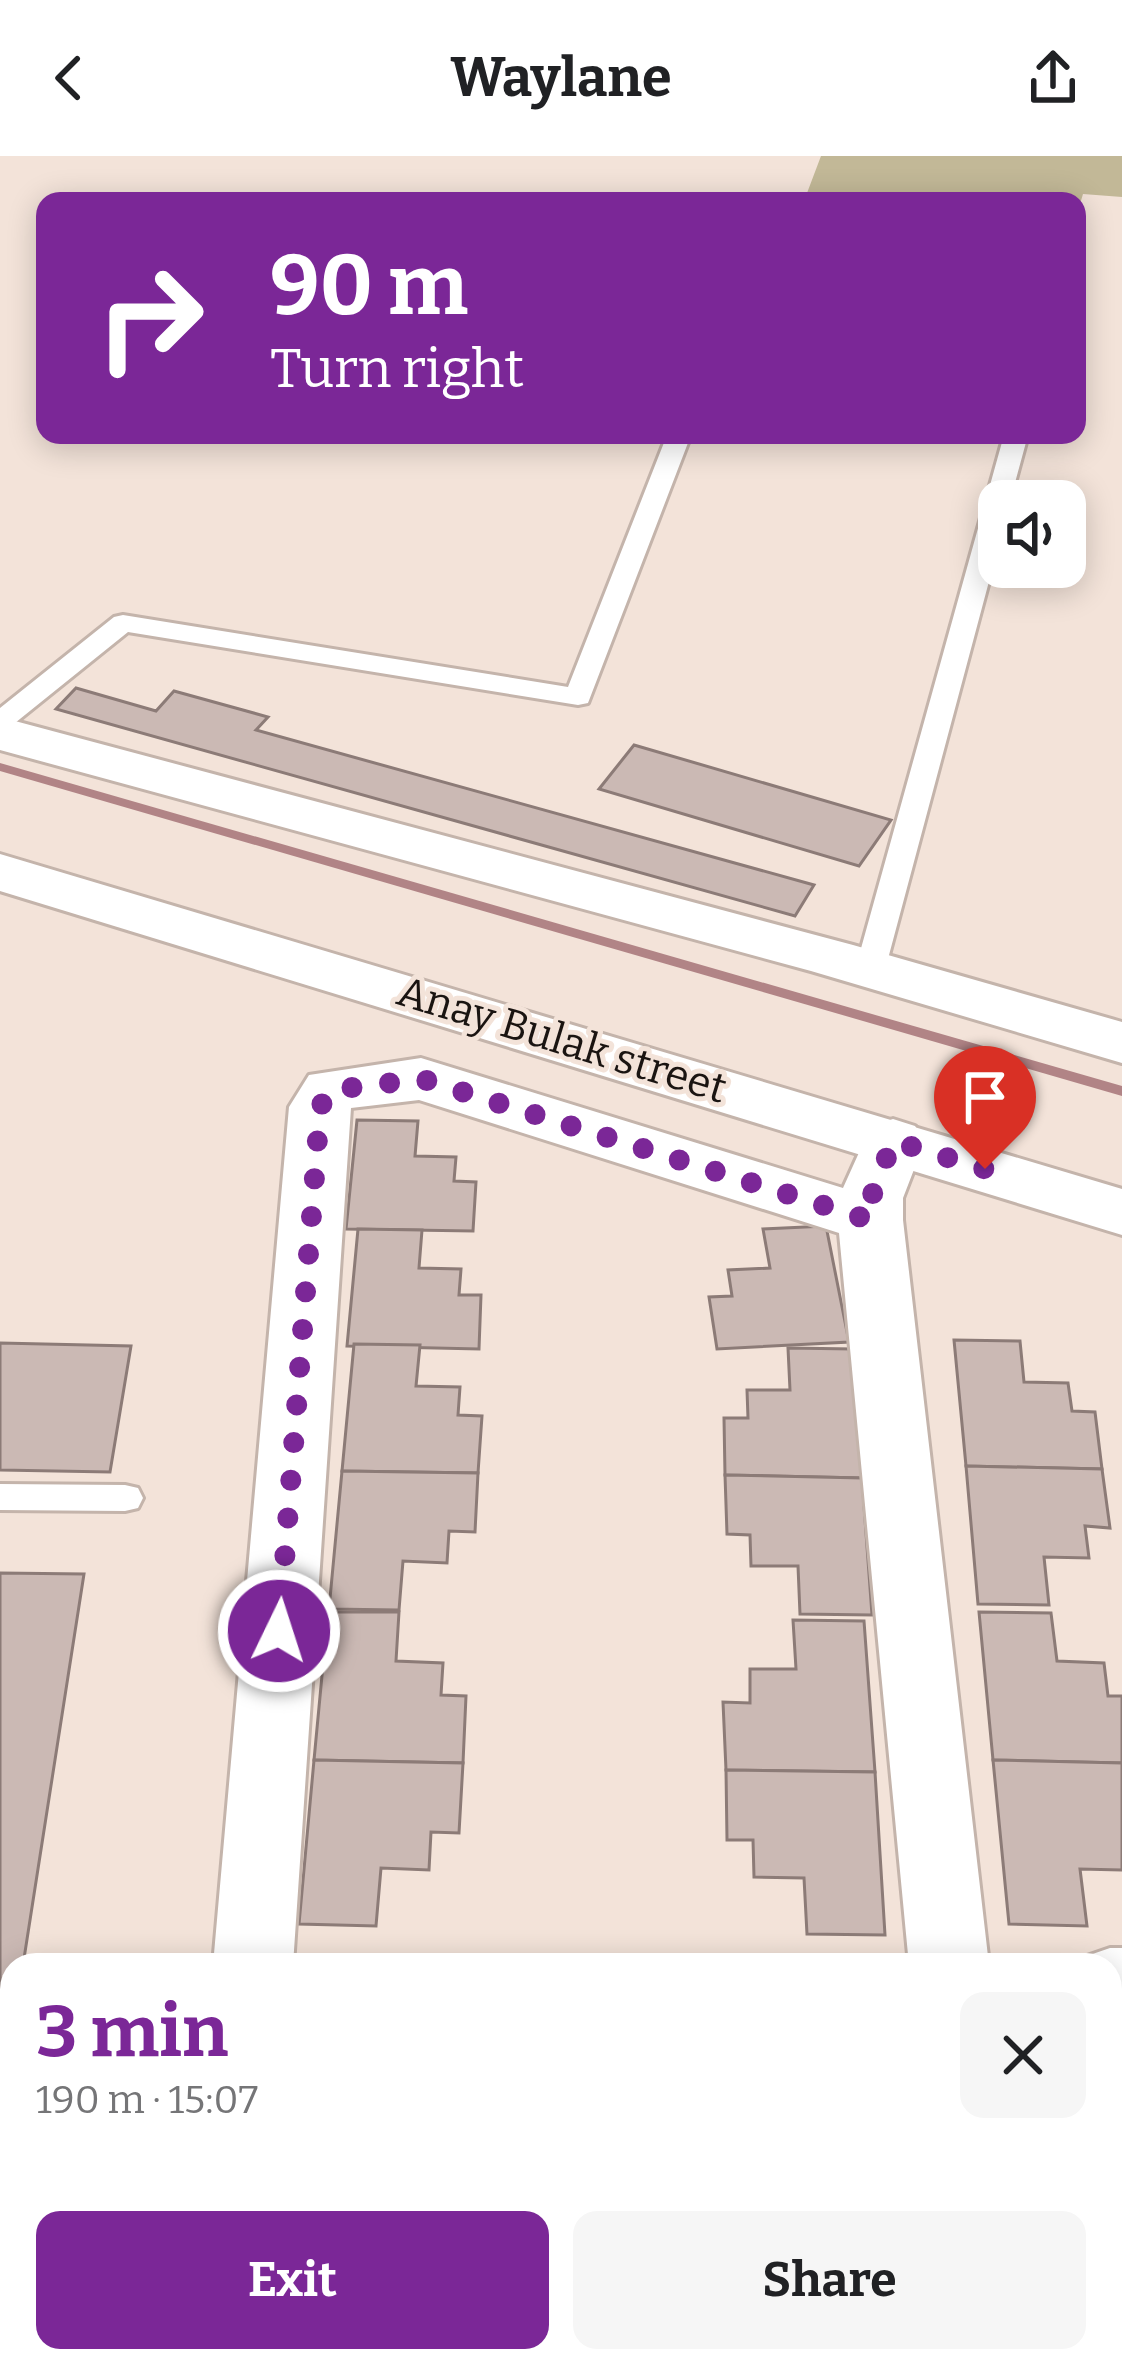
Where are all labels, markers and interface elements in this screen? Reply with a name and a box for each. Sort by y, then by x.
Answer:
icon: back [36,45,102,111]
icon: share [1020,45,1086,111]
text: Waylane [450,46,672,110]
text: 90 m [270,235,468,336]
icon: right [72,240,228,396]
text: Turn right [270,337,524,401]
map controls [978,480,1086,588]
button: sound [978,480,1086,588]
street label: Anay Bulak street [392,966,732,1114]
pin [934,1046,1036,1169]
icon: arrive [952,1064,1018,1130]
position arrow [216,1568,342,1694]
text: 3 min [36,1989,228,2075]
button: close [960,1992,1086,2118]
text: 190 m · 15:07 [36,2077,258,2123]
button: Exit [36,2211,549,2349]
button: Share [573,2211,1086,2349]

